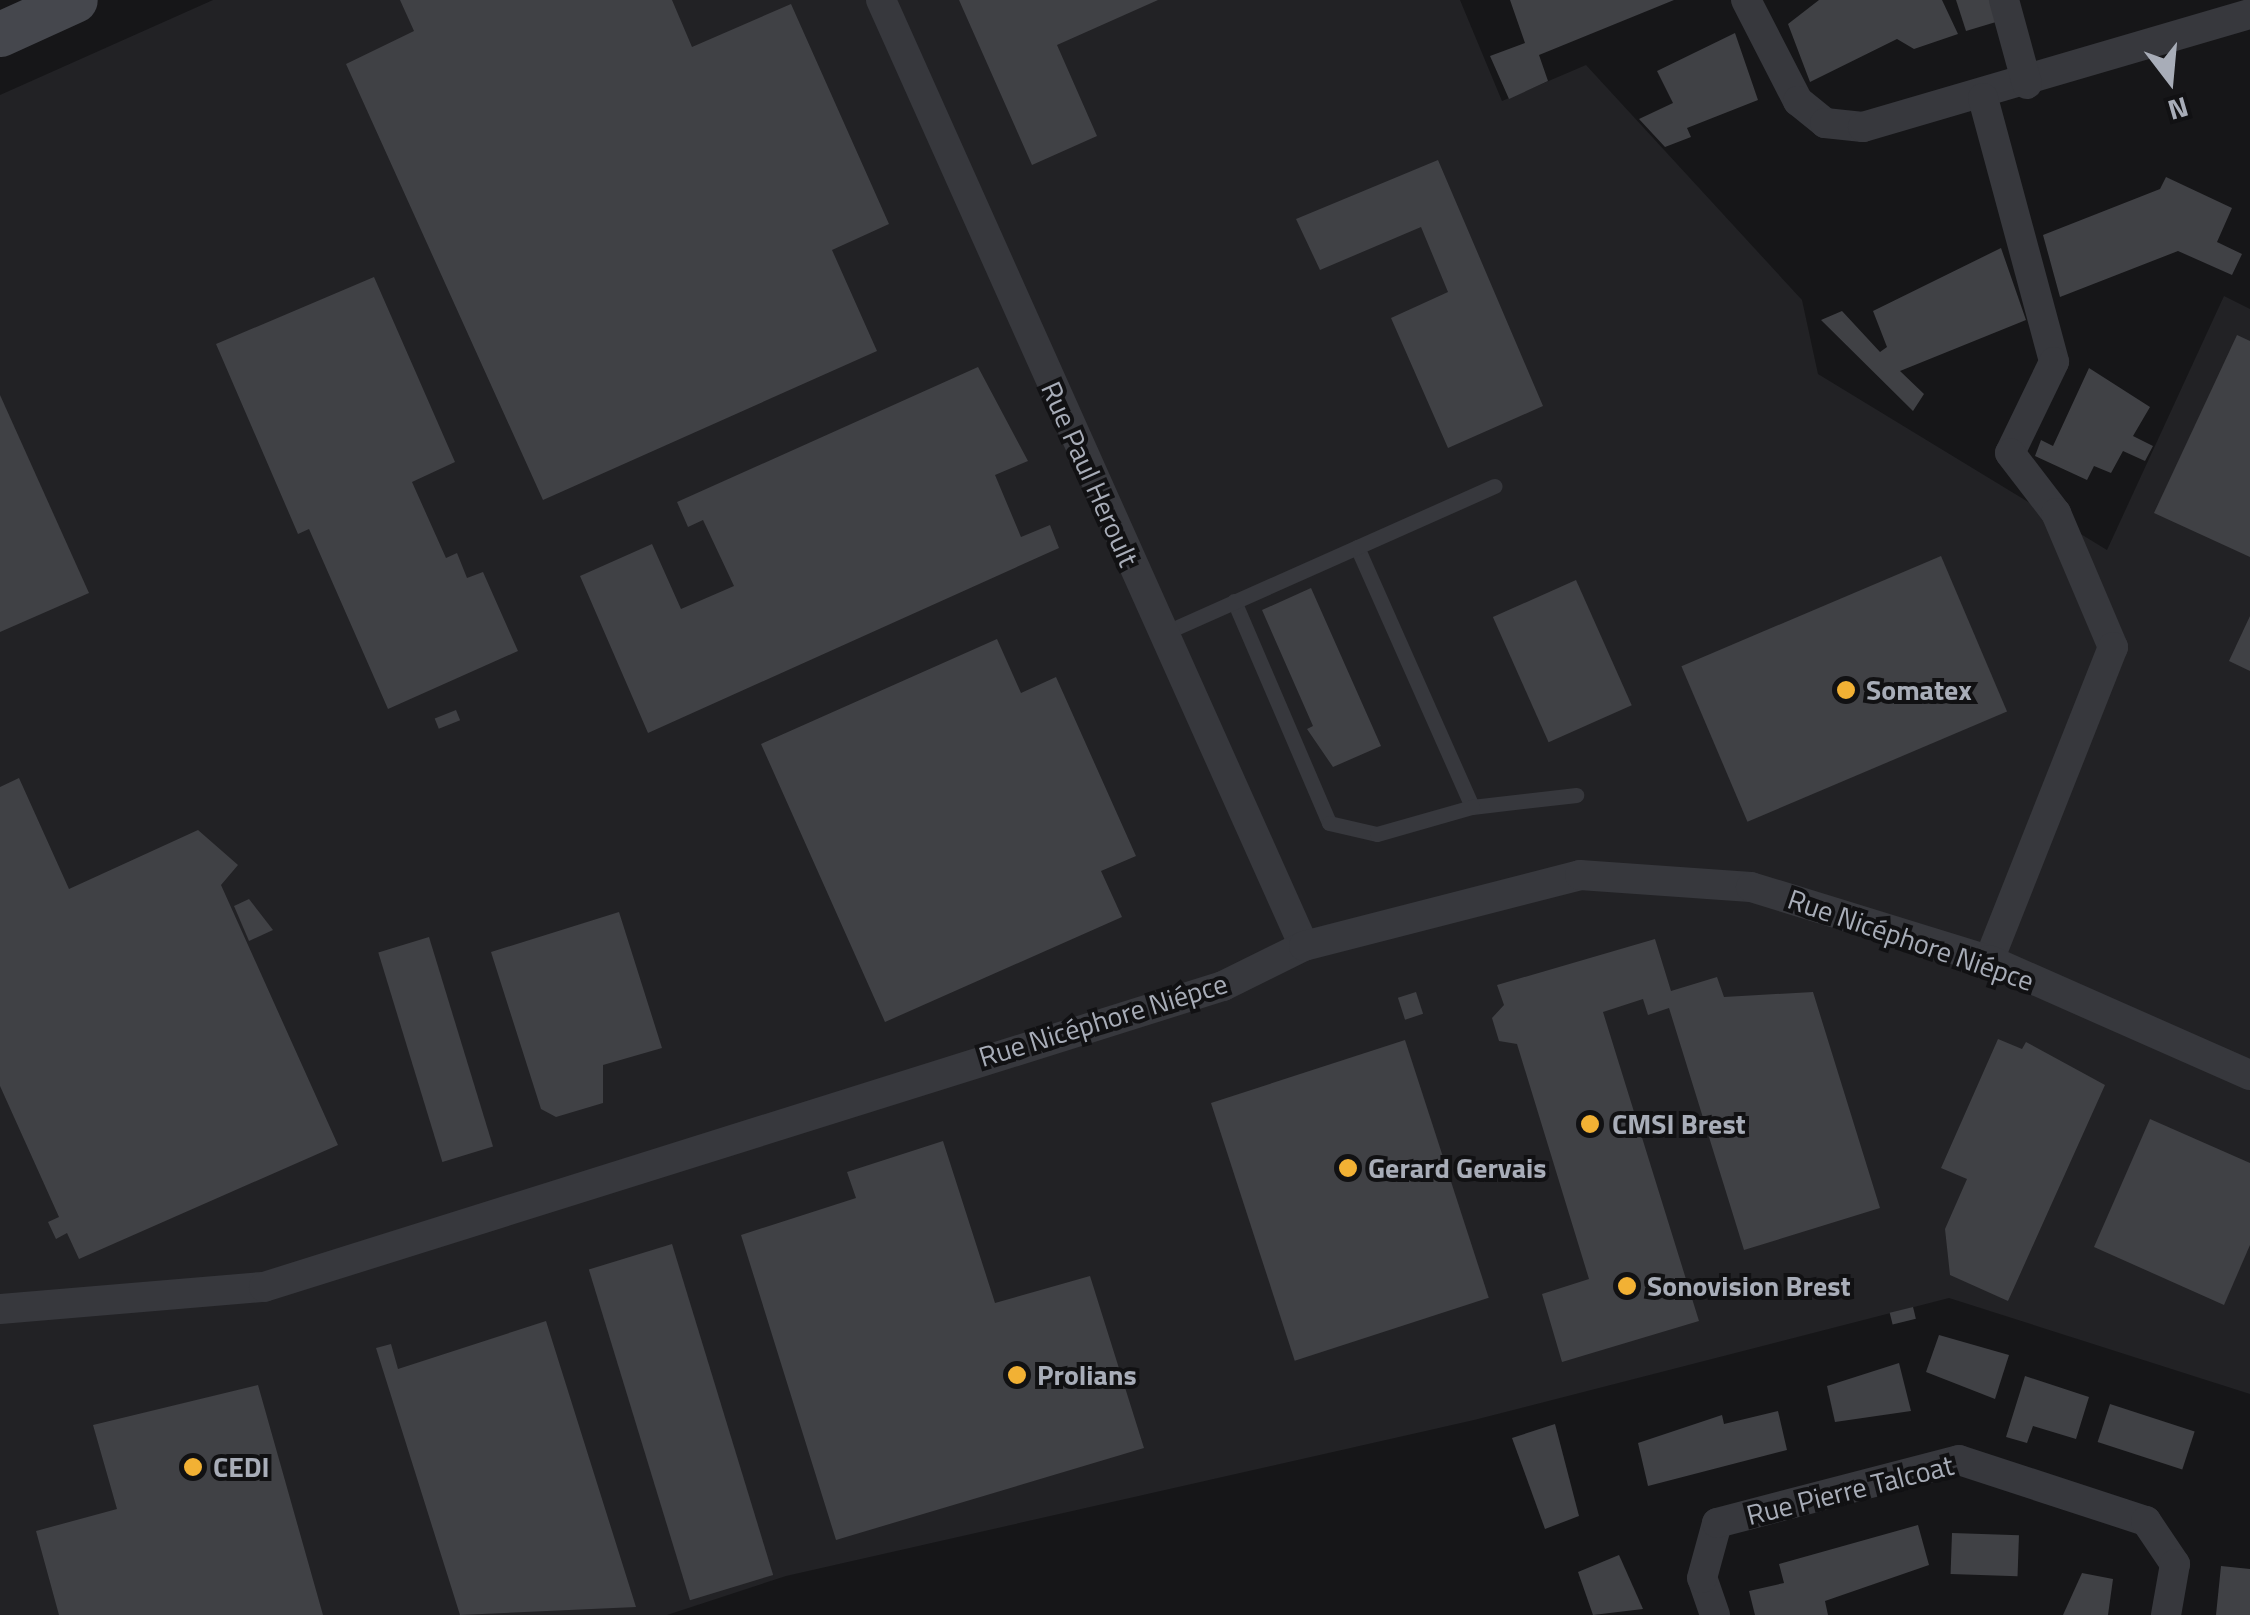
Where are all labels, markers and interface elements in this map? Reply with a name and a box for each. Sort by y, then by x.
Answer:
north arrow [2120,30,2220,130]
text: N [2163,86,2194,133]
street label: Rue Paul Heroult [1034,376,1146,572]
place label: Somatex [1866,673,1972,707]
marker: Somatex [1835,679,1857,701]
street label: Rue Nicéphore Niépce [1784,882,2038,998]
street label: Rue Nicéphore Niépce [975,966,1231,1074]
place label: CMSI Brest [1612,1107,1746,1141]
marker: CMSI Brest [1577,1111,1603,1137]
place label: Gerard Gervais [1368,1151,1546,1185]
marker: Gerard Gervais [1337,1157,1359,1179]
place label: Sonovision Brest [1647,1269,1851,1303]
marker: Sonovision Brest [1616,1275,1638,1297]
place label: Prolians [1037,1358,1137,1392]
marker: Prolians [1006,1364,1028,1386]
street label: Rue Pierre Talcoat [1743,1448,1957,1532]
place label: CEDI [213,1450,270,1484]
marker: CEDI [182,1456,204,1478]

